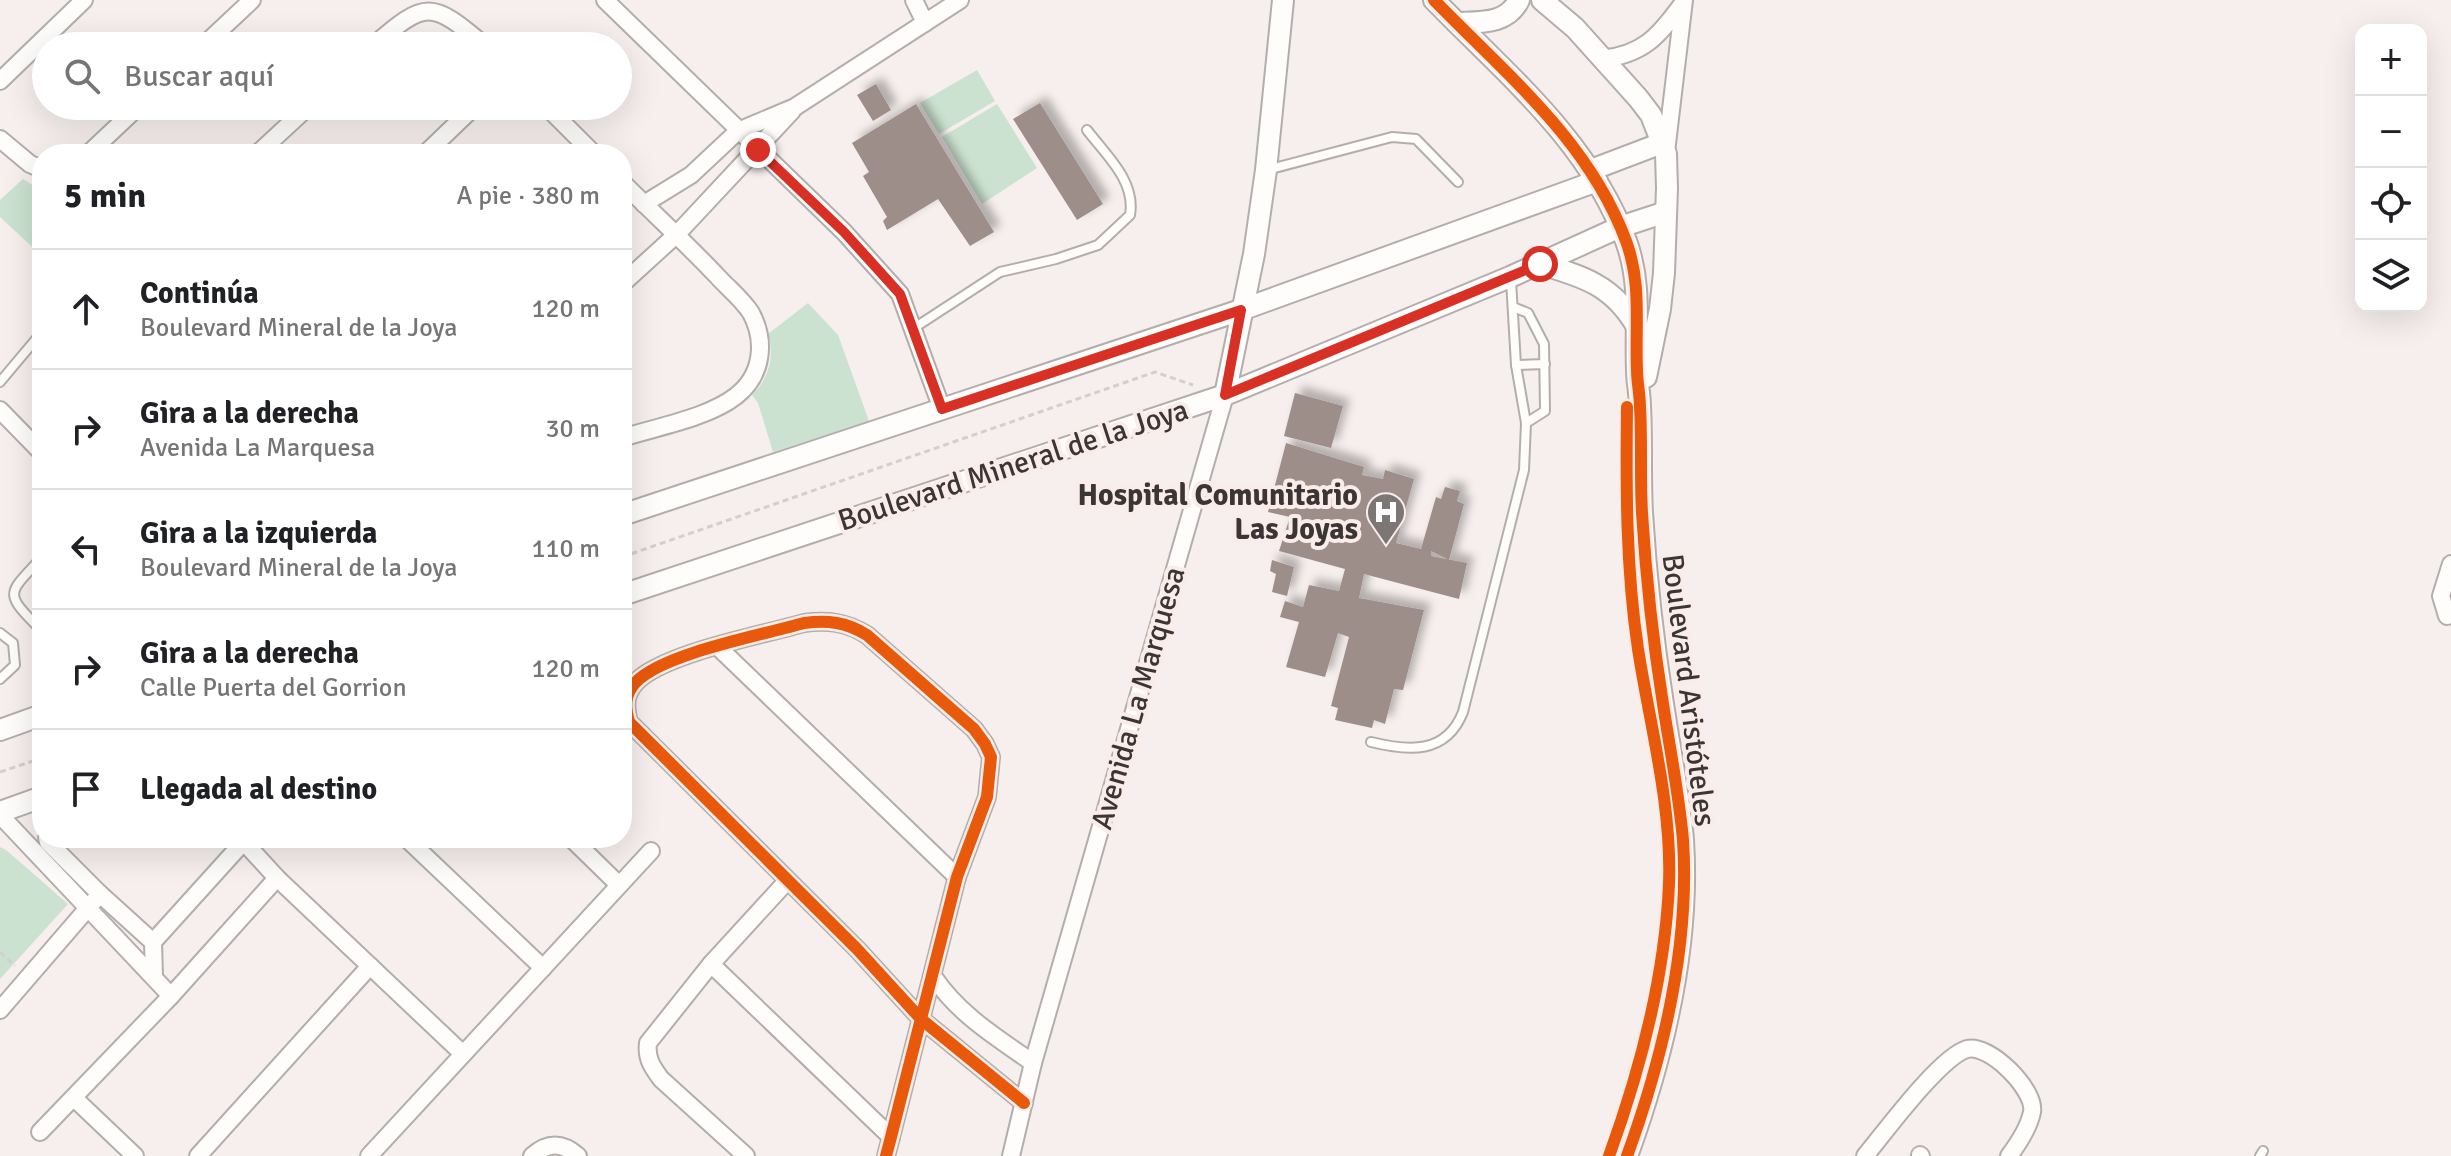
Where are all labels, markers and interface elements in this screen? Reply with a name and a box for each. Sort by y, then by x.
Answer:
map controls [2355,24,2427,312]
button: + [2355,24,2427,96]
search box [32,32,632,120]
icon: search [60,54,104,98]
text: Buscar aquí [124,58,274,95]
button: − [2355,96,2427,168]
route end [740,132,776,168]
button: locate [2355,168,2427,240]
text: 5 min [64,175,146,217]
text: A pie · 380 m [457,180,600,212]
button: layers [2355,240,2427,312]
route start [1522,246,1558,282]
text: Continúa [140,275,259,312]
icon: ahead [64,287,108,331]
text: 120 m [531,293,600,325]
text: Boulevard Mineral de la Joya [140,312,457,344]
street label: Boulevard Mineral de la Joya [833,391,1193,540]
text: Gira a la derecha [140,395,359,432]
icon: right [64,407,108,451]
text: 30 m [545,413,600,445]
text: Avenida La Marquesa [140,432,375,464]
place label: Hospital Comunitario Las Joyas [1077,477,1358,548]
hospital icon: Hospital Comunitario Las Joyas [1365,491,1407,546]
text: Gira a la izquierda [140,515,377,552]
icon: left [64,527,108,571]
text: 110 m [531,533,600,565]
text: Boulevard Mineral de la Joya [140,552,457,584]
street label: Boulevard Aristóteles [1653,552,1724,828]
street label: Avenida La Marquesa [1083,563,1194,834]
text: Gira a la derecha [140,635,359,672]
icon: right [64,647,108,691]
text: 120 m [531,653,600,685]
text: Calle Puerta del Gorrion [140,672,407,704]
icon: arrive [64,767,108,811]
text: Llegada al destino [140,771,377,808]

